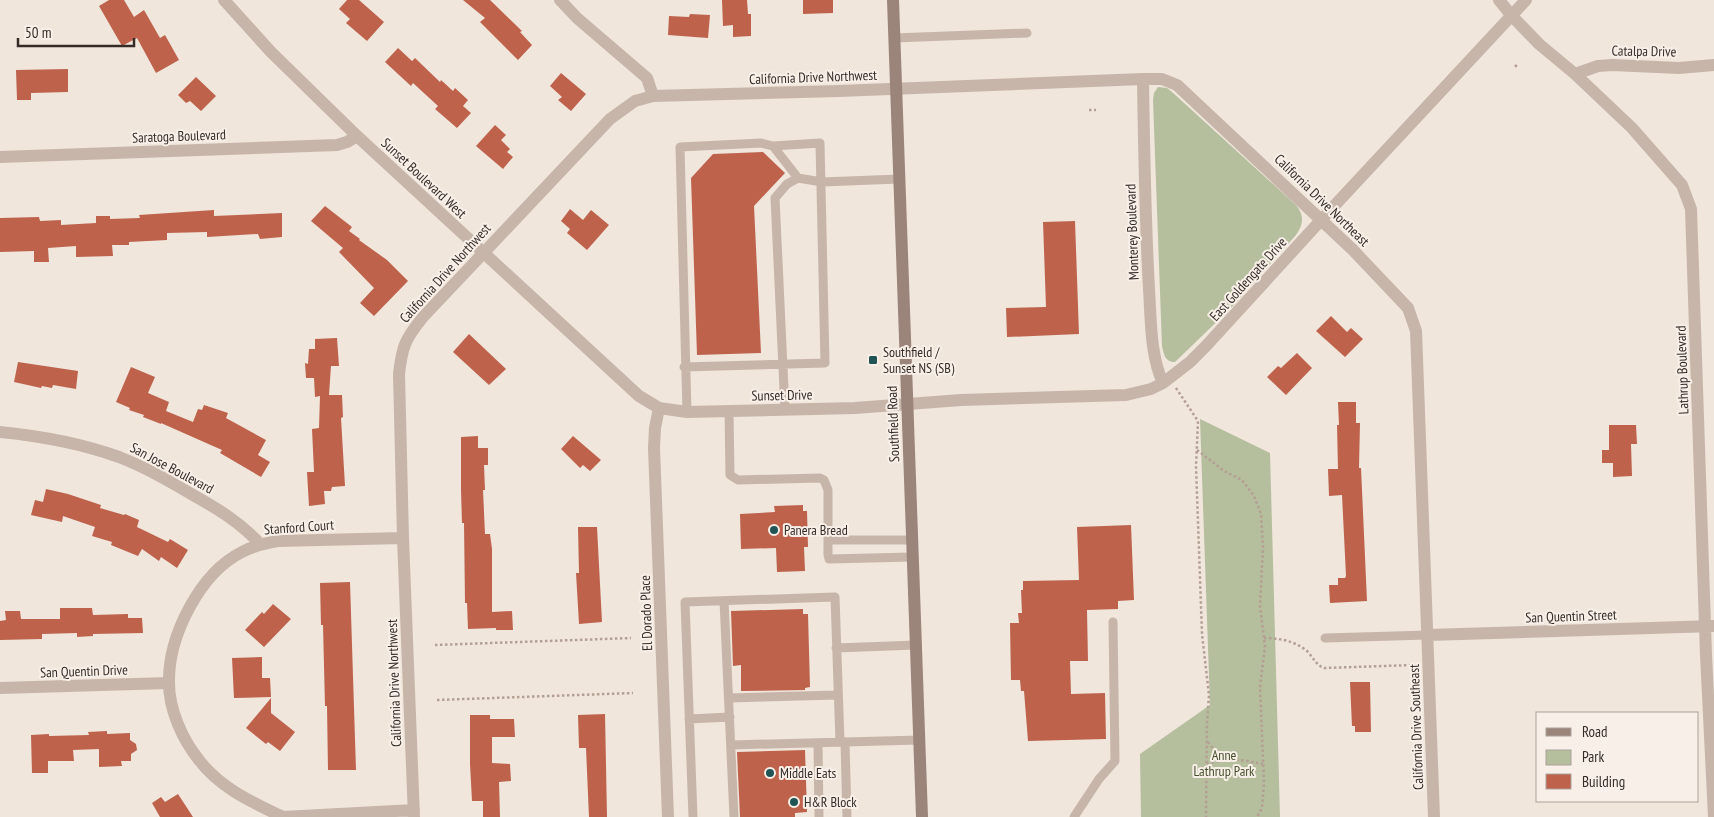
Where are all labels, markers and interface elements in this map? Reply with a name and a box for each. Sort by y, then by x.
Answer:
scale bar [18,15,134,47]
text: 50 m [25,23,51,42]
street label: Catalpa Drive [1612,41,1677,61]
street label: California Drive Northwest [749,66,877,88]
street label: Saratoga Boulevard [132,125,226,147]
street label: Sunset Boulevard West [378,134,470,222]
street label: California Drive Northeast [1271,150,1373,250]
street label: Monterey Boulevard [1121,184,1143,280]
street label: California Drive Northwest [396,219,495,327]
street label: East Goldengate Drive [1206,233,1291,325]
street label: Lathrup Boulevard [1671,325,1693,415]
place label: Southfield / Sunset NS (SB) [883,343,955,377]
marker: Southfield / Sunset NS (SB) [867,354,879,366]
street label: Sunset Drive [751,385,813,405]
street label: Southfield Road [883,386,903,462]
street label: San Jose Boulevard [127,438,217,498]
street label: Stanford Court [263,516,335,538]
place label: Panera Bread [784,521,848,539]
marker: Panera Bread [768,524,780,536]
street label: El Dorado Place [636,575,656,651]
street label: San Quentin Street [1525,605,1617,627]
street label: California Drive Northwest [383,619,405,747]
street label: San Quentin Drive [40,660,128,682]
street label: California Drive Southeast [1405,664,1427,790]
legend [1536,712,1699,802]
text: Road [1582,722,1608,741]
park label: Anne Lathrup Park [1194,746,1255,780]
text: Park [1582,747,1604,766]
place label: Middle Eats [780,764,837,782]
marker: Middle Eats [764,767,776,779]
text: Building [1582,772,1625,791]
place label: H&R Block [804,793,857,811]
marker: H&R Block [788,796,800,808]

